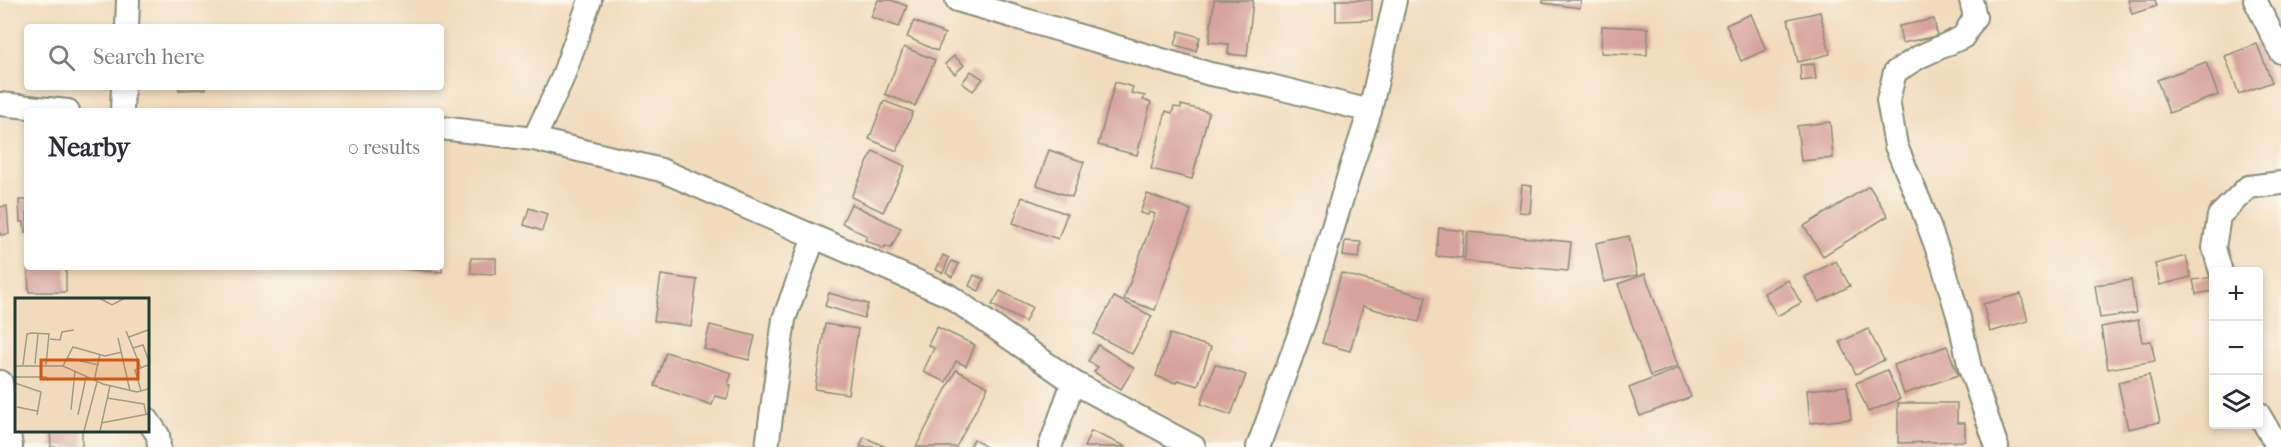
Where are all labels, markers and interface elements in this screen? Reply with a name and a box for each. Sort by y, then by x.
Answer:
search box [24,24,444,90]
icon: search [45,41,78,74]
text: Search here [93,44,205,70]
text: Nearby [48,132,130,163]
text: 0 results [348,136,420,159]
map controls [2209,267,2263,429]
button: + [2209,267,2263,321]
inset map [15,298,148,432]
button: − [2209,321,2263,375]
button: layers [2209,375,2263,429]

